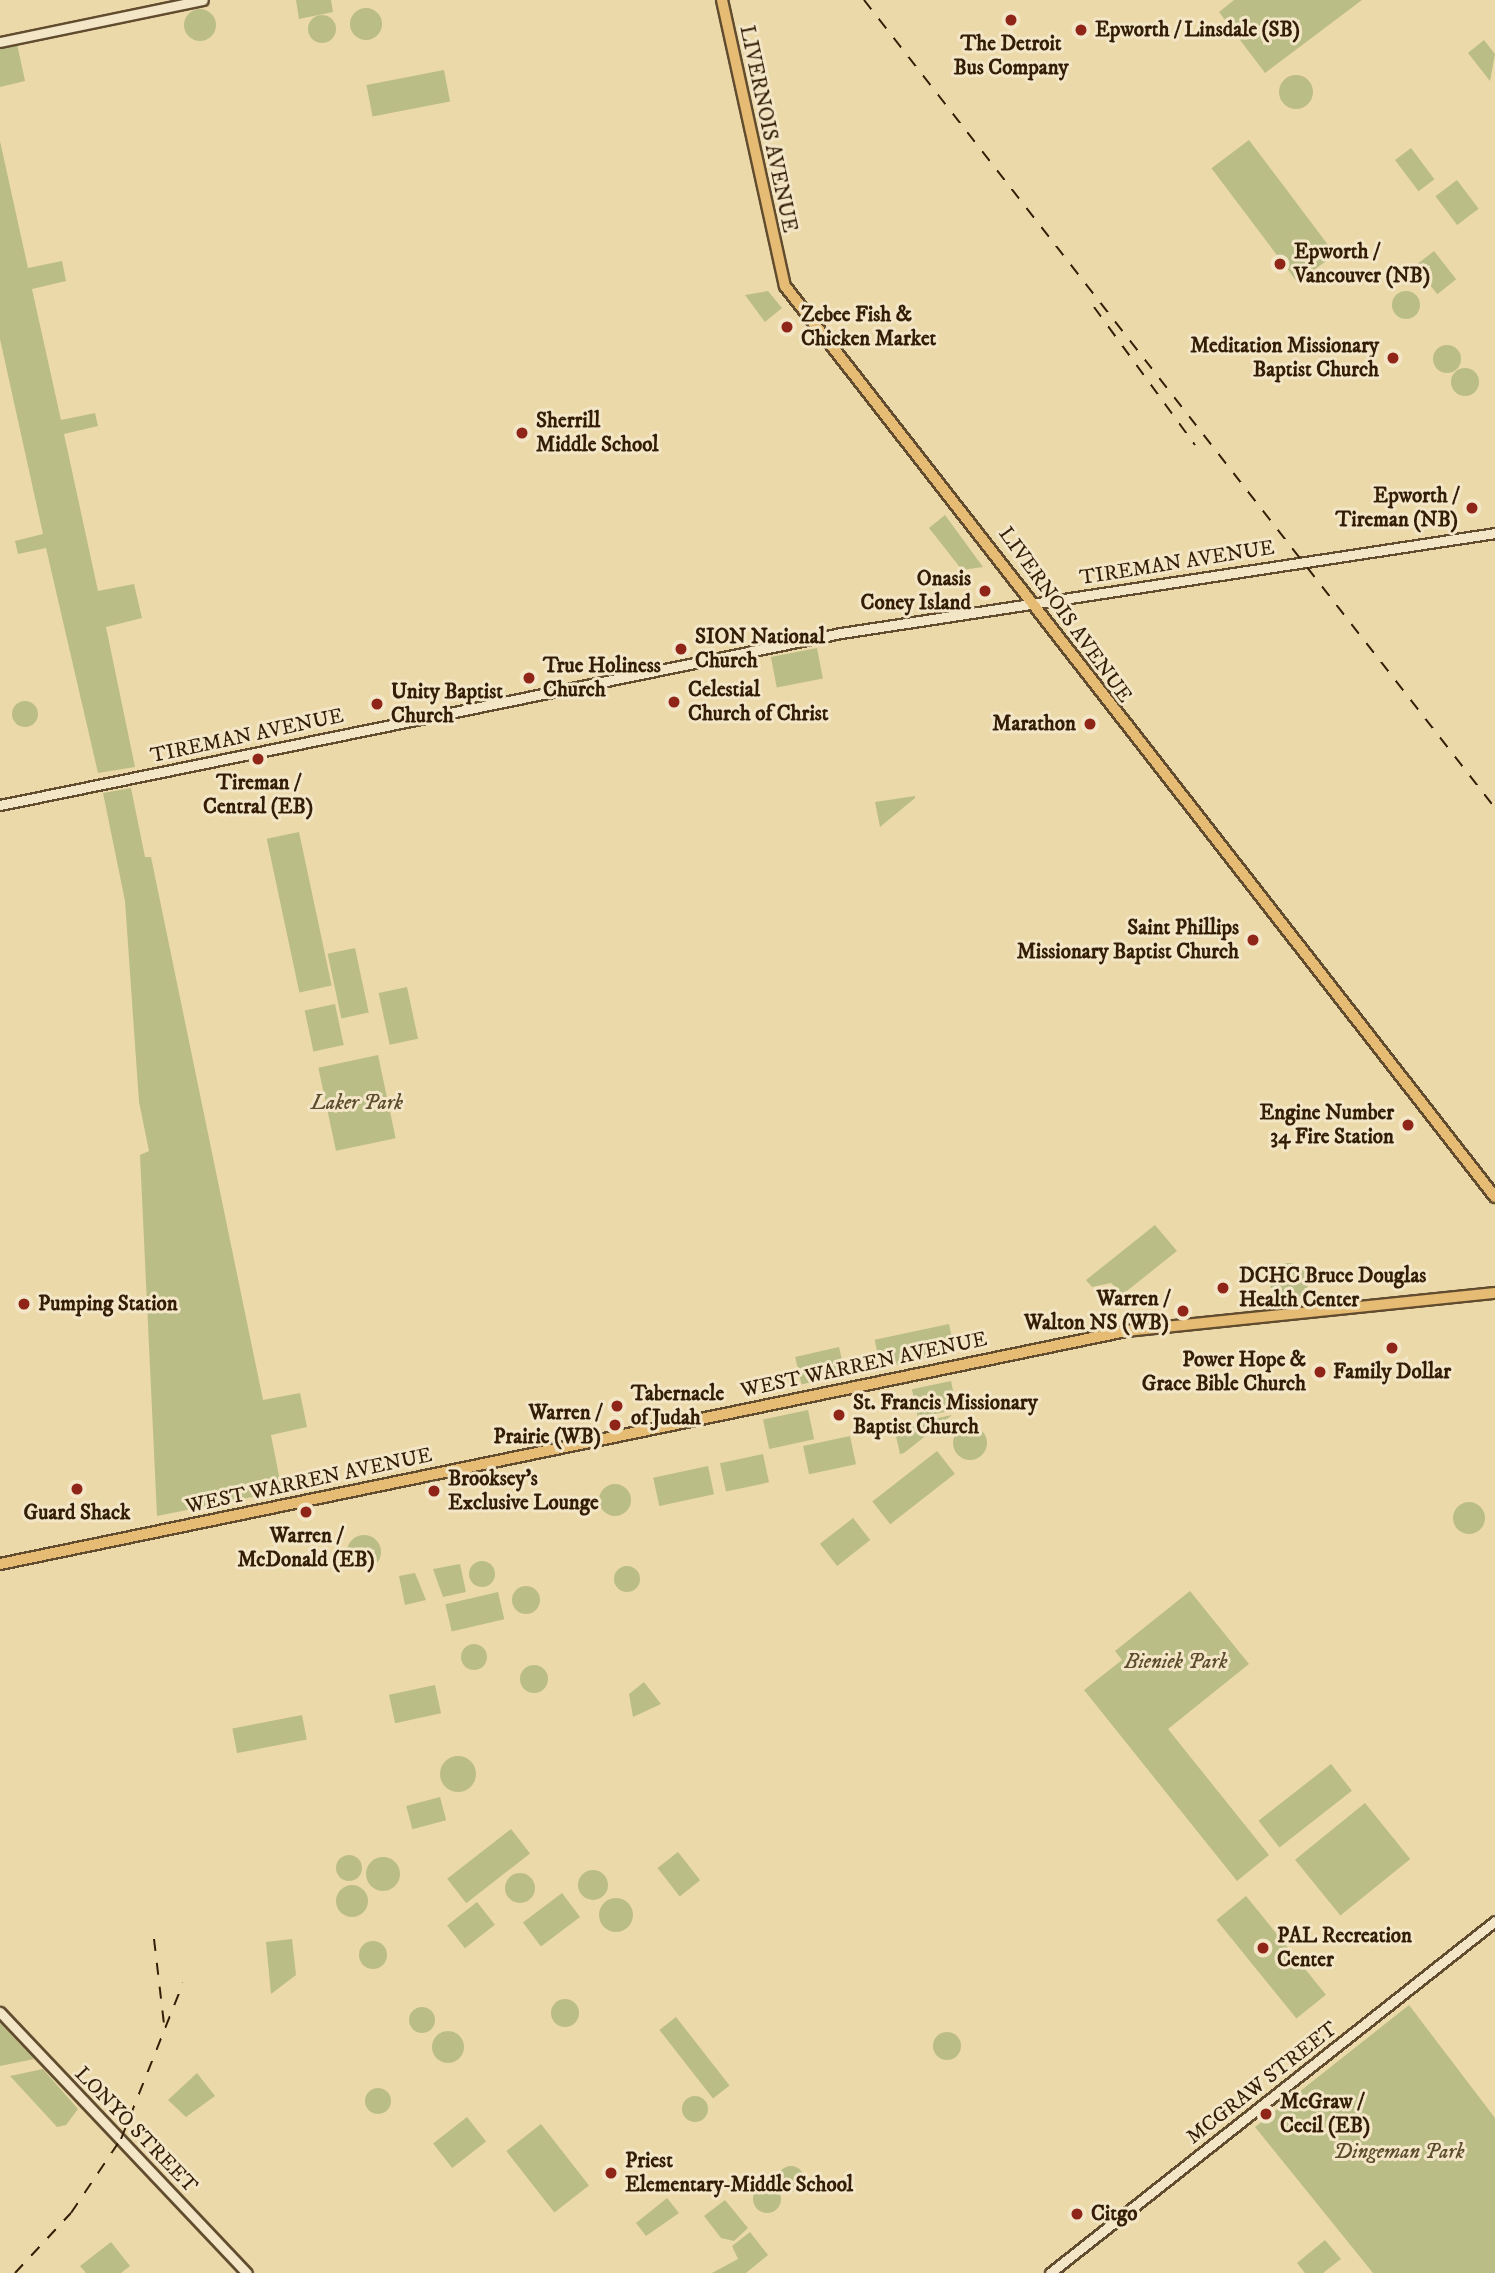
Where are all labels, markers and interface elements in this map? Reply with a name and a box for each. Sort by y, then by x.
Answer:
marker: The Detroit Bus Company [1003,12,1019,28]
place label: Epworth / Linsdale (SB) [1095,17,1300,43]
marker: Epworth / Linsdale (SB) [1073,22,1089,38]
street label: LIVERNOIS AVENUE [734,23,802,235]
place label: The Detroit Bus Company [953,31,1069,81]
place label: Epworth / Vancouver (NB) [1294,239,1430,289]
marker: Epworth / Vancouver (NB) [1272,256,1288,272]
place label: Zebee Fish & Chicken Market [801,302,936,352]
marker: Zebee Fish & Chicken Market [779,319,795,335]
place label: Meditation Missionary Baptist Church [1190,333,1379,383]
marker: Meditation Missionary Baptist Church [1385,350,1401,366]
place label: Sherrill Middle School [536,408,659,458]
marker: Sherrill Middle School [514,425,530,441]
place label: Epworth / Tireman (NB) [1335,483,1458,533]
marker: Epworth / Tireman (NB) [1464,500,1480,516]
street label: LIVERNOIS AVENUE [993,522,1137,708]
street label: TIREMAN AVENUE [1078,535,1276,591]
place label: Onasis Coney Island [860,566,971,616]
marker: Onasis Coney Island [977,583,993,599]
place label: SION National Church [695,624,825,674]
marker: SION National Church [673,641,689,657]
place label: True Holiness Church [543,653,661,703]
marker: True Holiness Church [521,670,537,686]
place label: Celestial Church of Christ [688,677,829,727]
place label: Unity Baptist Church [391,679,503,729]
marker: Celestial Church of Christ [666,694,682,710]
marker: Unity Baptist Church [369,696,385,712]
street label: TIREMAN AVENUE [148,703,346,769]
place label: Marathon [992,711,1076,737]
marker: Marathon [1082,716,1098,732]
marker: Tireman / Central (EB) [250,751,266,767]
place label: Tireman / Central (EB) [203,770,313,820]
place label: Saint Phillips Missionary Baptist Church [1017,915,1239,965]
marker: Saint Phillips Missionary Baptist Church [1245,932,1261,948]
park label: Laker Park [311,1090,403,1116]
place label: Engine Number 34 Fire Station [1259,1100,1394,1150]
marker: Engine Number 34 Fire Station [1400,1117,1416,1133]
place label: DCHC Bruce Douglas Health Center [1239,1263,1426,1313]
marker: DCHC Bruce Douglas Health Center [1213,1278,1233,1298]
place label: Warren / Walton NS (WB) [1024,1286,1169,1336]
place label: Pumping Station [38,1291,178,1317]
marker: Pumping Station [16,1296,32,1312]
marker: Warren / Walton NS (WB) [1175,1303,1191,1319]
street label: WEST WARREN AVENUE [738,1327,990,1403]
marker: Family Dollar [1384,1340,1400,1356]
place label: Power Hope & Grace Bible Church [1142,1347,1306,1397]
place label: Family Dollar [1333,1359,1451,1385]
marker: Power Hope & Grace Bible Church [1312,1364,1328,1380]
place label: Tabernacle of Judah [631,1381,724,1431]
place label: St. Francis Missionary Baptist Church [853,1390,1038,1440]
marker: Tabernacle of Judah [609,1398,625,1414]
place label: Warren / Prairie (WB) [493,1400,601,1450]
marker: St. Francis Missionary Baptist Church [831,1407,847,1423]
marker: Warren / Prairie (WB) [607,1417,623,1433]
street label: WEST WARREN AVENUE [183,1443,435,1519]
place label: Brooksey's Exclusive Lounge [448,1466,599,1516]
marker: Guard Shack [69,1481,85,1497]
marker: Brooksey's Exclusive Lounge [426,1483,442,1499]
place label: Guard Shack [24,1500,130,1526]
marker: Warren / McDonald (EB) [298,1504,314,1520]
place label: Warren / McDonald (EB) [237,1523,375,1573]
park label: Bieniek Park [1124,1649,1228,1675]
place label: PAL Recreation Center [1277,1923,1412,1973]
marker: PAL Recreation Center [1255,1940,1271,1956]
street label: MCGRAW STREET [1181,2016,1343,2150]
street label: LONYO STREET [69,2062,203,2198]
place label: McGraw / Cecil (EB) [1280,2089,1370,2139]
marker: McGraw / Cecil (EB) [1258,2106,1274,2122]
park label: Dingeman Park [1334,2139,1464,2165]
place label: Priest Elementary‑Middle School [625,2148,853,2198]
marker: Priest Elementary‑Middle School [603,2165,619,2181]
place label: Citgo [1091,2201,1137,2227]
marker: Citgo [1069,2206,1085,2222]

